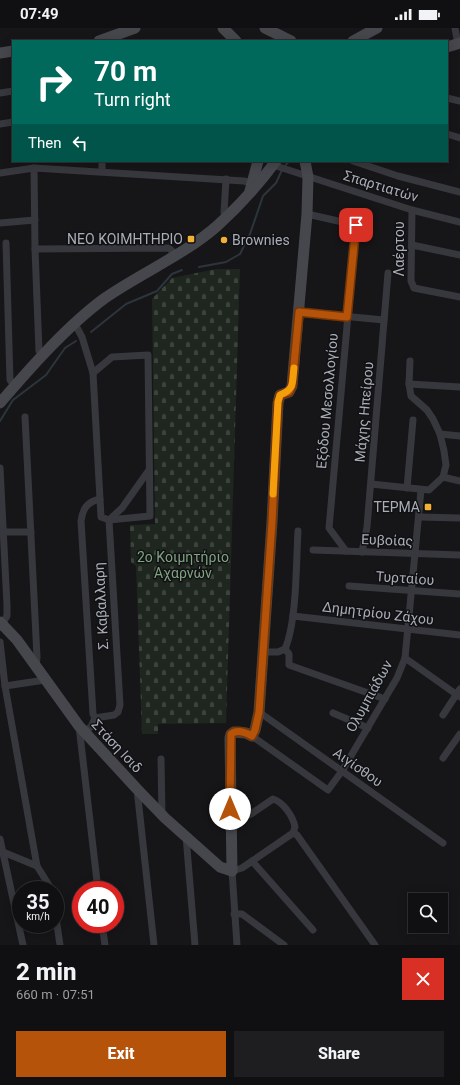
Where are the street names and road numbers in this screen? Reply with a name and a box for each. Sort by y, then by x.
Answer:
street label: Σπαρτιατών [342,167,421,205]
street label: Λαέρτου [391,221,407,277]
street label: Εξόδου Μεσολλογίου [313,332,341,470]
street label: Μάχης Ηπείρου [352,361,376,463]
street label: Ευβοίας [361,531,413,549]
street label: Σ. Καβαλλαρη [91,562,111,650]
street label: Τυρταίου [375,568,435,588]
street label: Δημητρίου Ζάχου [321,598,435,628]
street label: Ολυμπιάδων [343,657,395,735]
street label: Στάση Ισιδ [88,716,146,776]
street label: Αιγίσθου [330,744,386,790]

